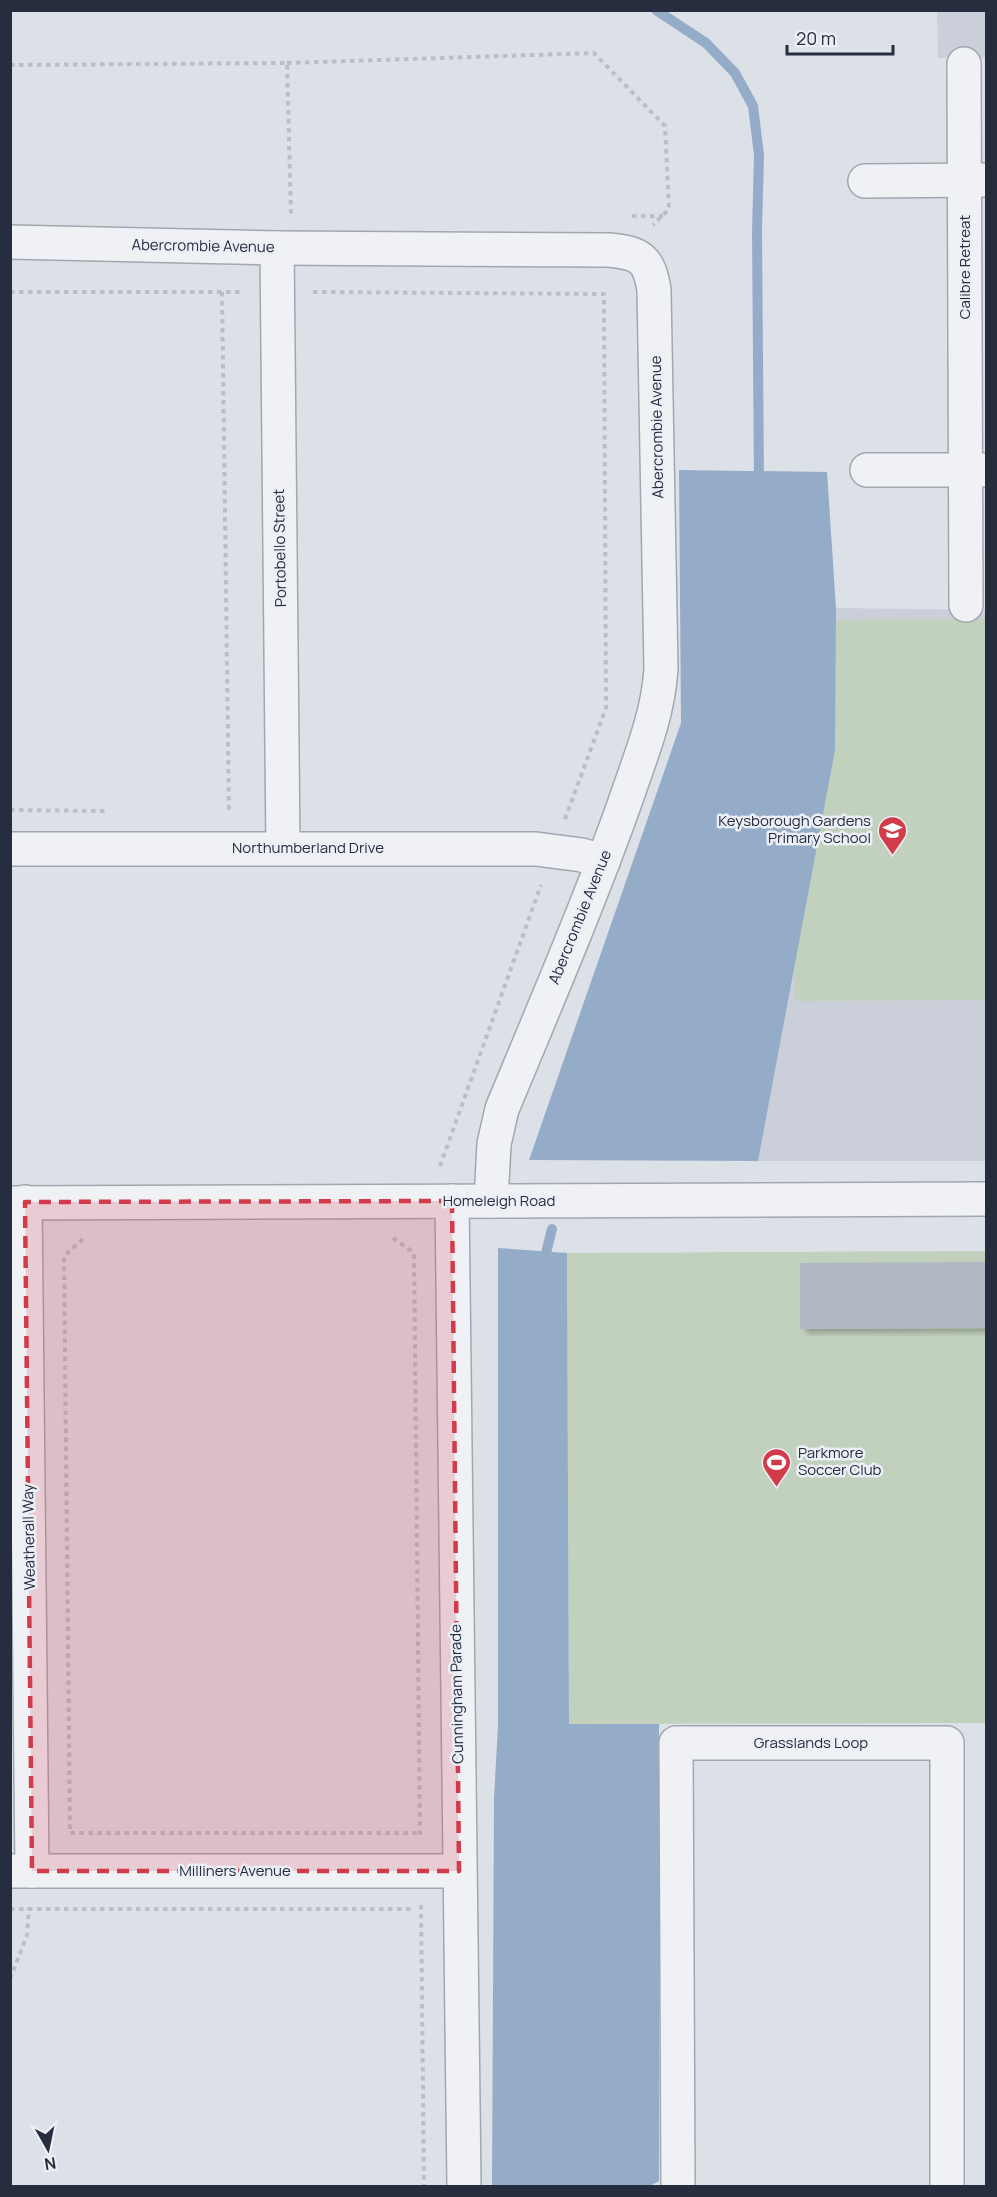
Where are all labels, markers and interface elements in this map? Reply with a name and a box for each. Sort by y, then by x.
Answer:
scale bar [787,18,894,56]
text: 20 m [796,26,836,50]
street label: Calibre Retreat [954,215,975,319]
street label: Abercrombie Avenue [131,234,275,257]
street label: Abercrombie Avenue [645,355,668,499]
street label: Portobello Street [268,489,291,607]
place label: Keysborough Gardens Primary School [718,810,871,848]
school or university icon: Keysborough Gardens Primary School [876,814,908,856]
street label: Northumberland Drive [232,837,384,858]
street label: Abercrombie Avenue [543,846,616,987]
street label: Homeleigh Road [443,1190,555,1211]
place label: Parkmore Soccer Club [798,1442,882,1480]
sports icon: Parkmore Soccer Club [761,1446,793,1488]
street label: Weatherall Way [17,1484,40,1590]
street label: Cunningham Parade [445,1624,468,1764]
street label: Grasslands Loop [754,1732,868,1753]
street label: Milliners Avenue [179,1860,291,1881]
north arrow [18,2119,78,2179]
text: N [43,2152,58,2176]

